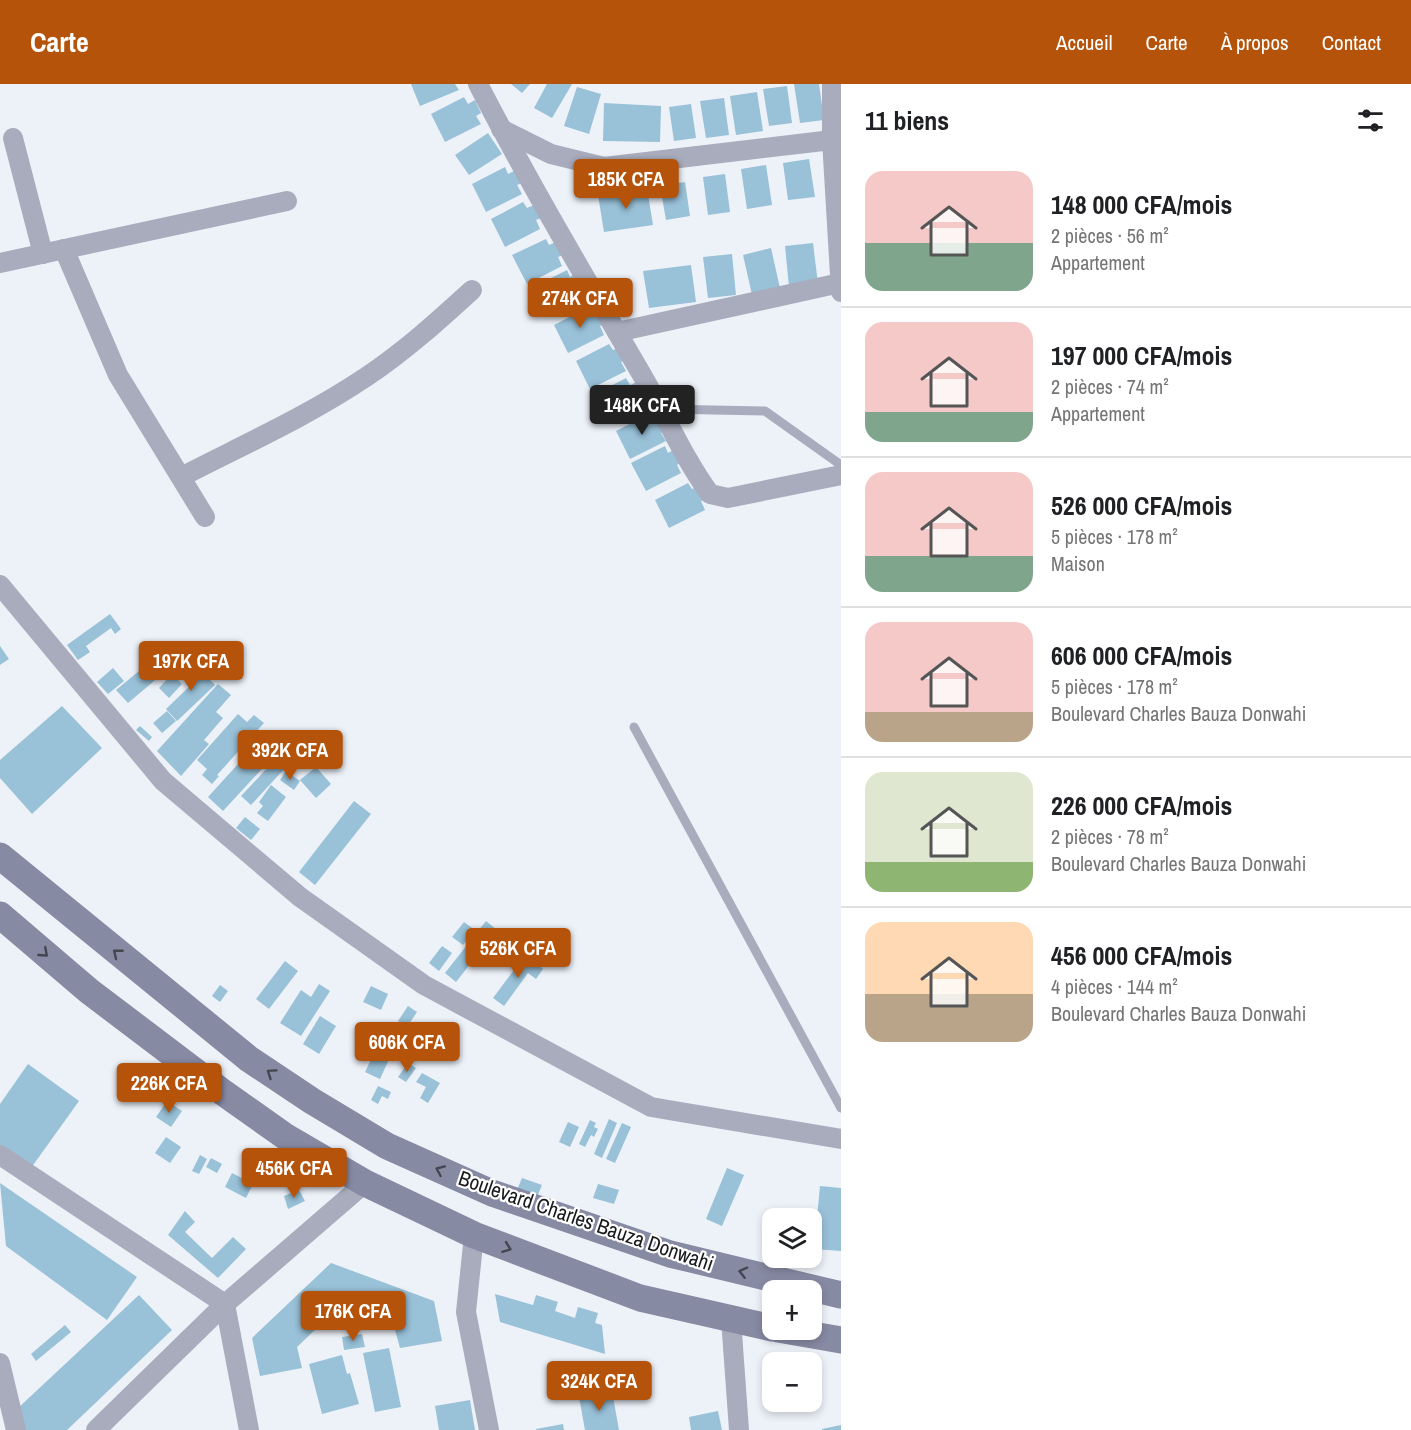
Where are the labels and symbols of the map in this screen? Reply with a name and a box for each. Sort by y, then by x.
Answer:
pin: 185K CFA [564,159,688,210]
pin: 274K CFA [518,278,642,329]
pin: 148K CFA [580,385,704,436]
pin: 197K CFA [129,641,253,692]
pin: 392K CFA [228,730,352,781]
pin: 526K CFA [456,928,580,979]
one-way arrow [37,945,48,956]
one-way arrow [113,949,124,960]
pin: 606K CFA [345,1022,469,1073]
pin: 226K CFA [107,1063,231,1114]
one-way arrow [266,1069,277,1080]
pin: 456K CFA [232,1148,356,1199]
street label: Boulevard Charles Bauza Donwahi [455,1163,718,1278]
one-way arrow [435,1165,446,1177]
one-way arrow [502,1240,512,1253]
one-way arrow [738,1267,749,1279]
pin: 176K CFA [291,1291,415,1342]
pin: 324K CFA [537,1361,661,1412]

